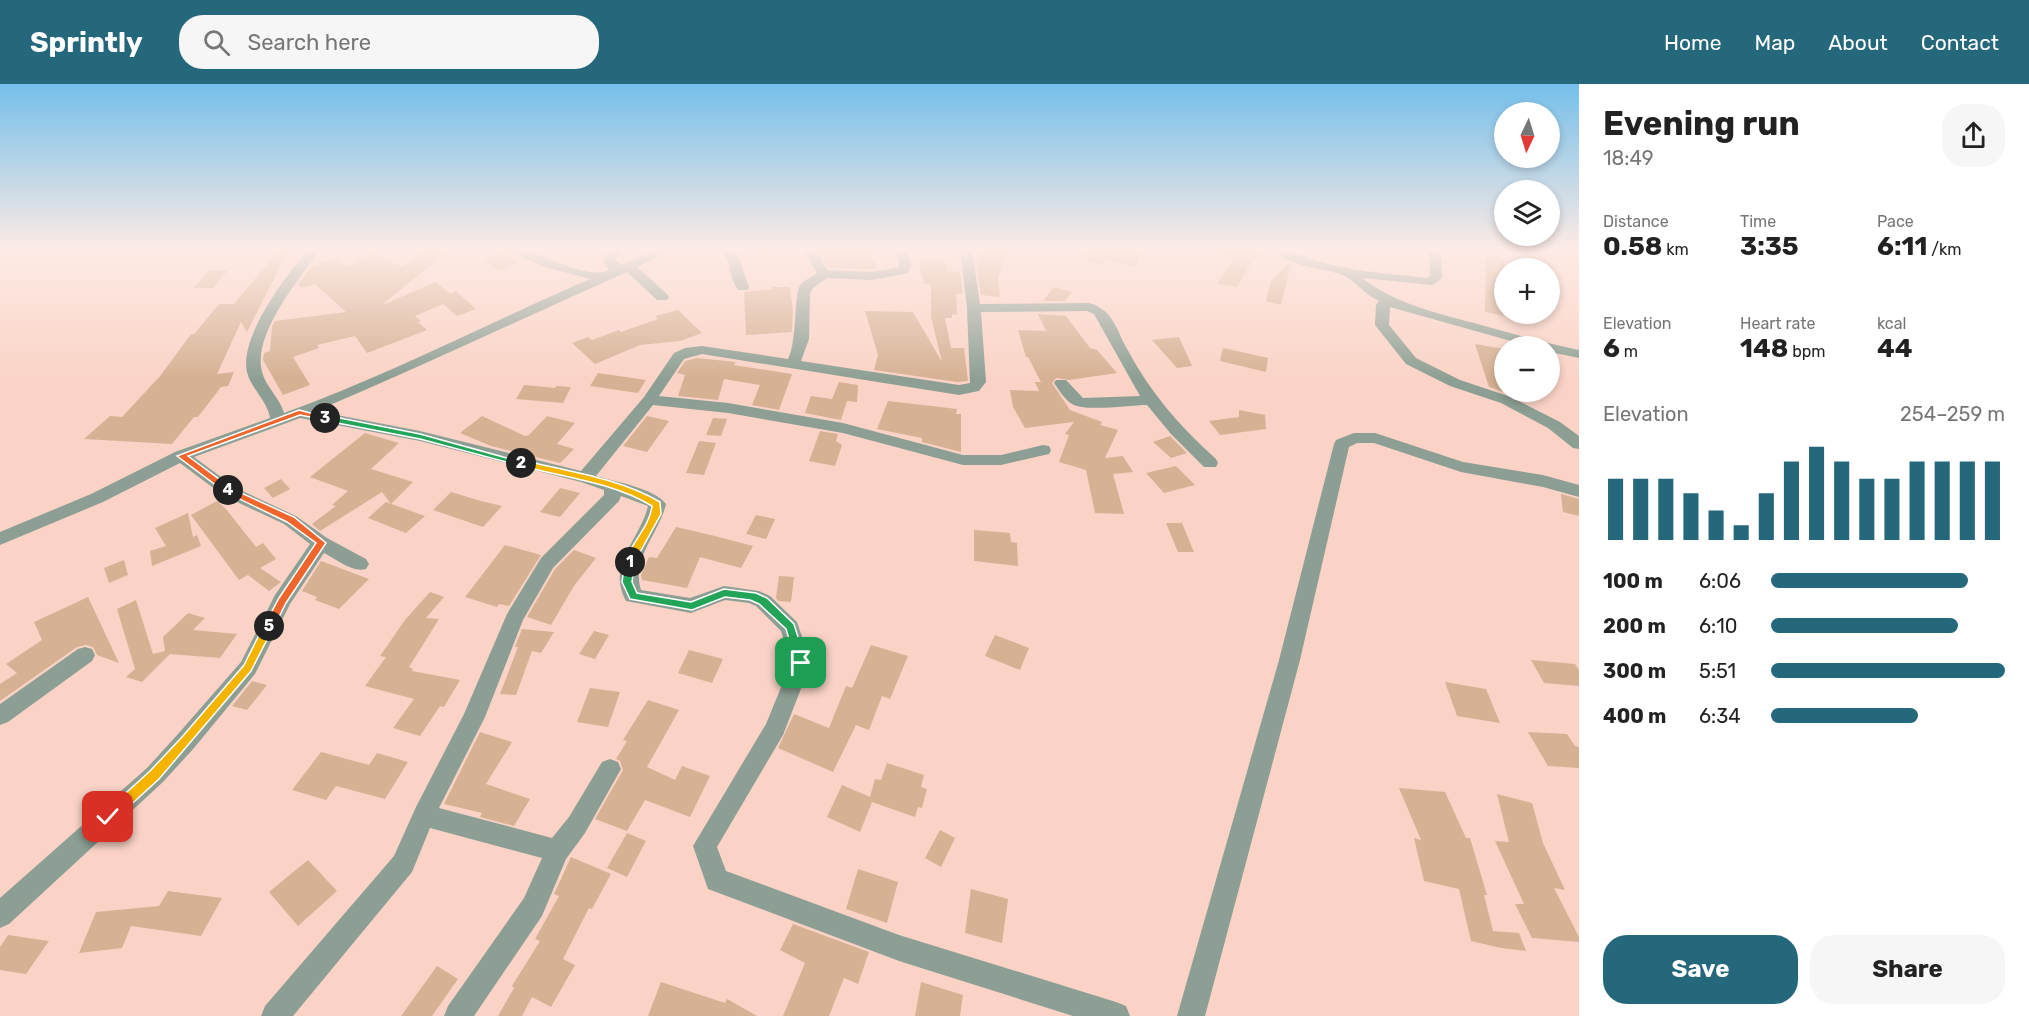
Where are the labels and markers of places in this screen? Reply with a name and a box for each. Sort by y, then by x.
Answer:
pin: 3 [310,403,340,433]
pin: 2 [506,448,536,478]
pin: 4 [213,475,243,505]
pin: 1 [615,547,645,577]
pin: 5 [254,611,284,641]
pin [775,637,826,688]
pin [82,791,133,842]

